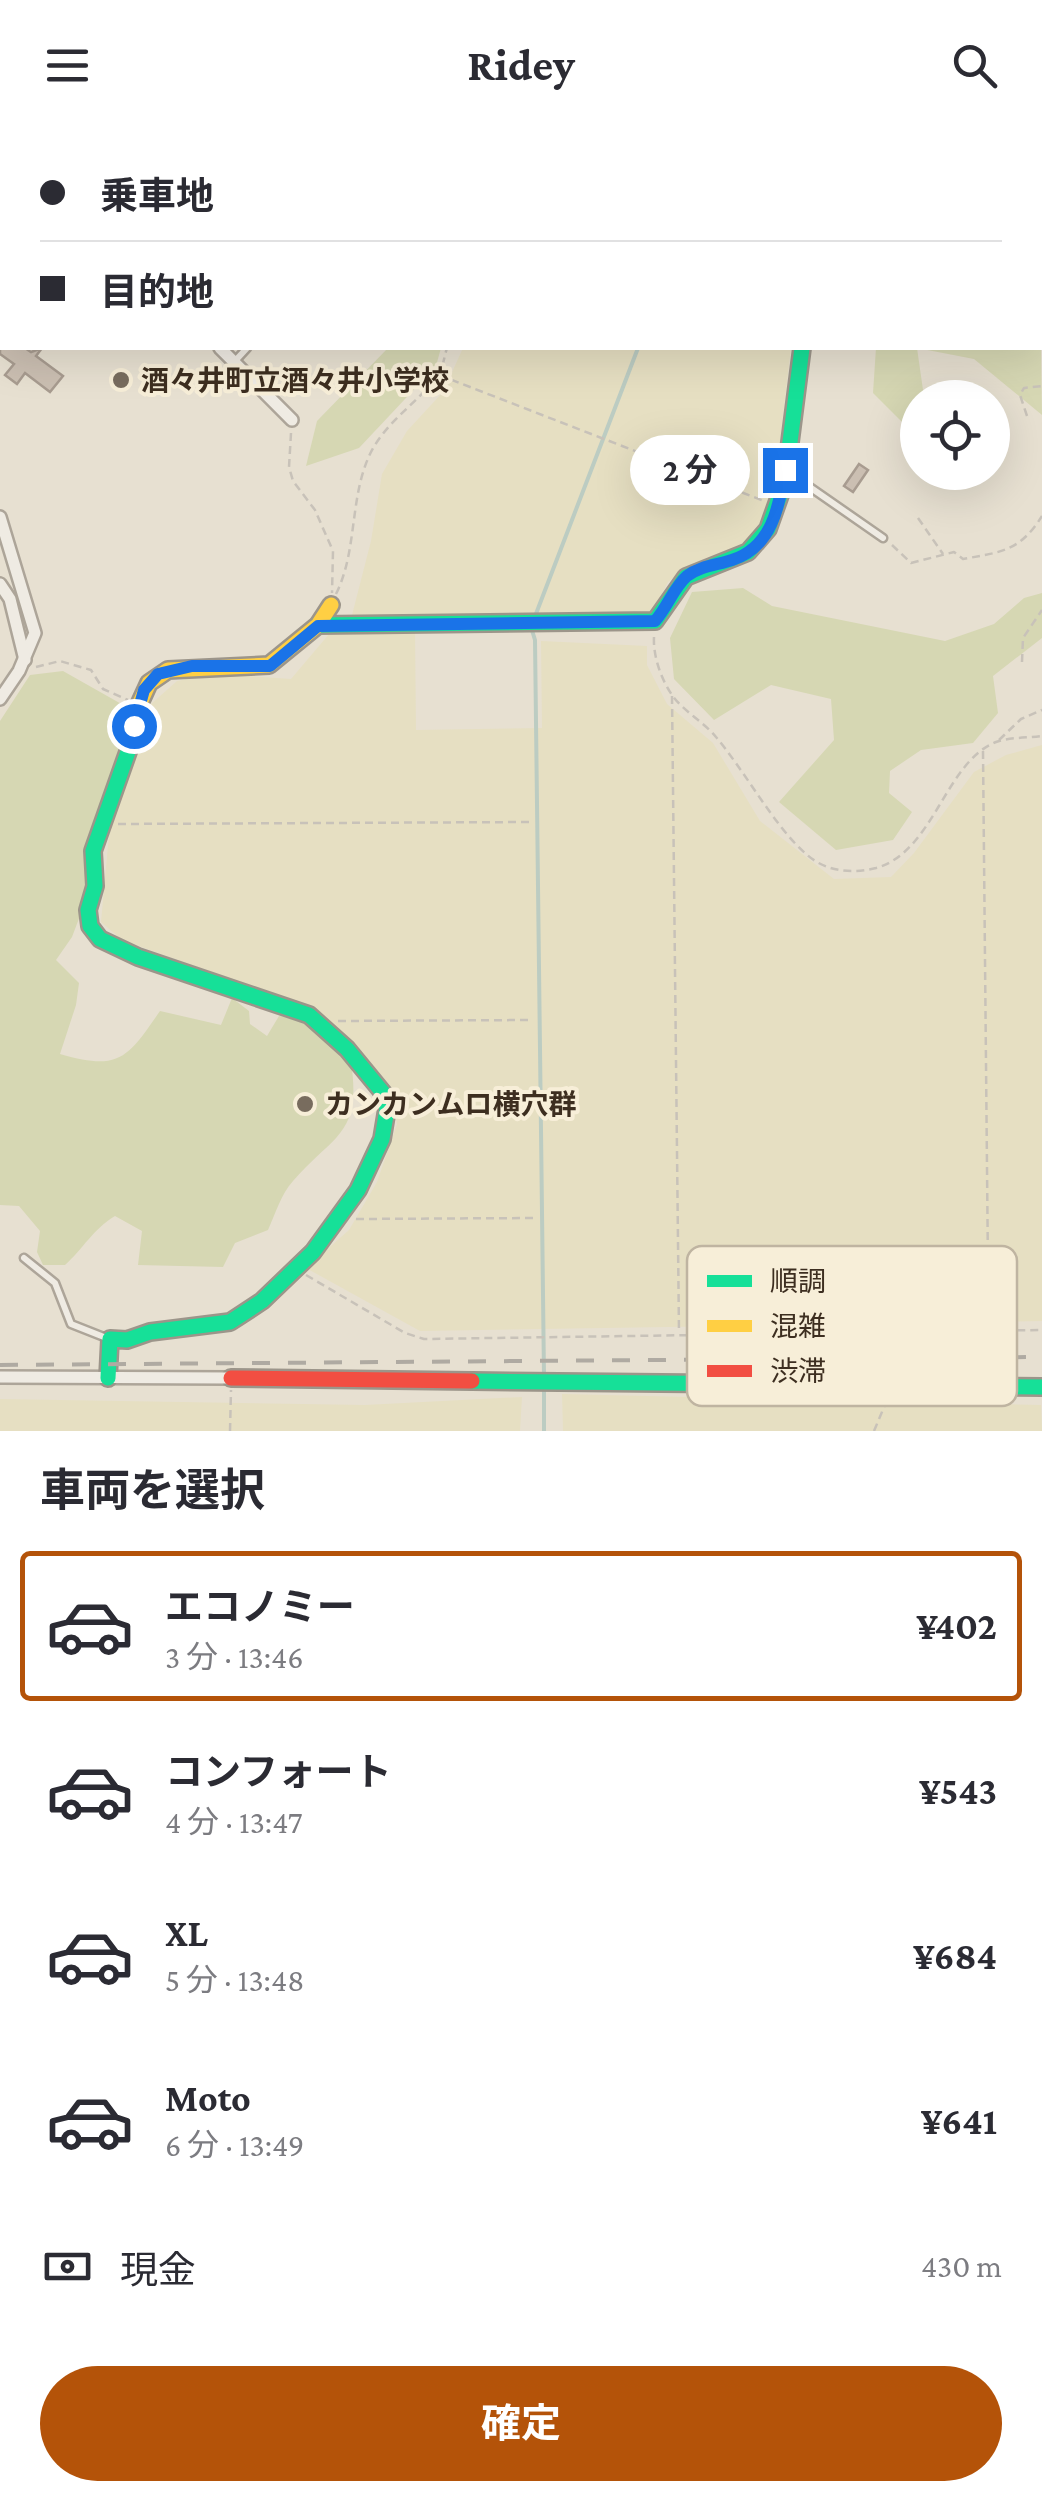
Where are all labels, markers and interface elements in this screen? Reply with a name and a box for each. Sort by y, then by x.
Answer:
icon: menu [40,38,95,93]
icon: search [947,38,1002,93]
text: Ridey [467,40,575,90]
text: 乗車地 [100,175,214,217]
text: 目的地 [100,271,214,313]
place label: 酒々井町立酒々井小学校 [141,365,449,396]
marker: 酒々井町立酒々井小学校 [110,369,132,391]
map controls [900,380,1010,490]
button: locate [900,380,1010,490]
callout: 2 分 [630,435,750,505]
route end [763,448,808,493]
text: 2 分 [663,452,717,488]
route start [112,704,157,749]
place label: カンカンムロ横穴群 [325,1089,576,1120]
marker: カンカンムロ横穴群 [294,1093,316,1115]
legend [687,1246,1017,1406]
text: 順調 [770,1266,826,1297]
text: 混雑 [770,1311,826,1342]
text: 渋滞 [770,1356,826,1387]
text: 車両を選択 [40,1466,265,1516]
icon: car [45,1581,135,1671]
text: エコノミー [165,1586,355,1628]
text: ¥402 [916,1605,997,1647]
text: 3 分 · 13:46 [165,1639,304,1675]
icon: car [45,1746,135,1836]
text: コンフォート [165,1751,392,1793]
text: ¥543 [919,1770,997,1812]
text: 4 分 · 13:47 [165,1804,302,1840]
icon: car [45,1911,135,2001]
text: XL [165,1912,208,1954]
text: ¥684 [913,1935,997,1977]
text: 5 分 · 13:48 [165,1962,304,1998]
icon: car [45,2076,135,2166]
text: Moto [165,2077,251,2119]
text: ¥641 [921,2100,997,2142]
text: 6 分 · 13:49 [165,2127,304,2163]
icon: cash [40,2239,95,2294]
text: 430 m [921,2248,1002,2284]
text: 現金 [120,2249,196,2291]
button: 確定 [40,2366,1002,2481]

